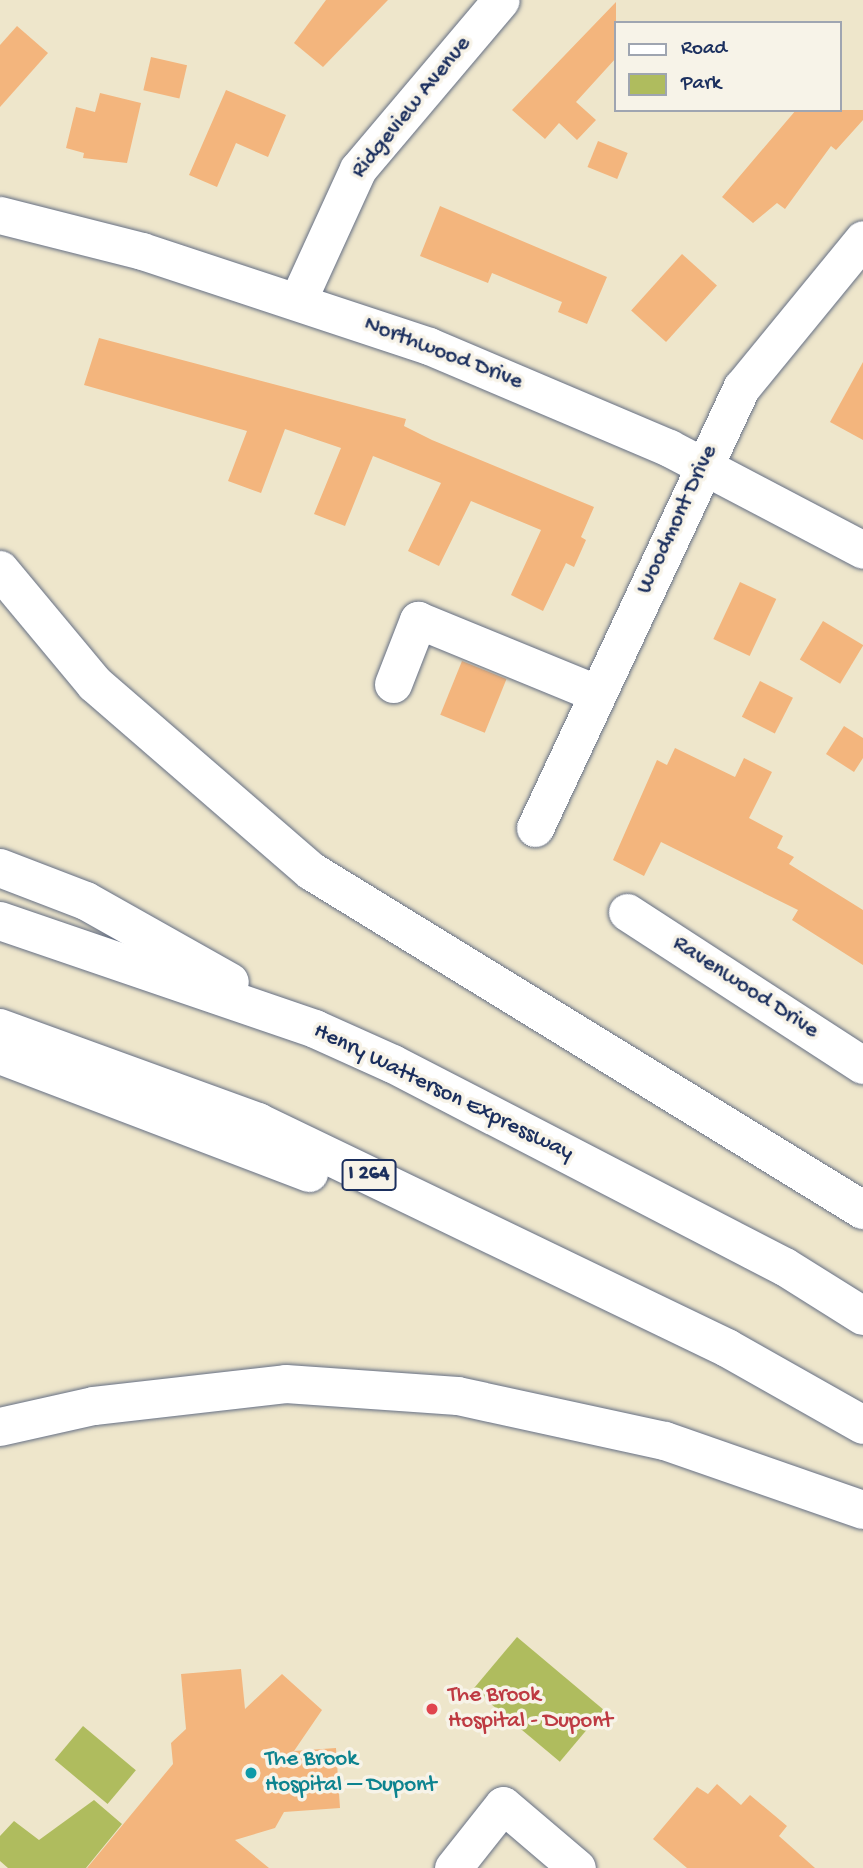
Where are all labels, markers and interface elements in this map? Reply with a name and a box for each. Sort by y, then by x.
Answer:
legend [614,21,842,112]
street label: Ridgeview Avenue [346,31,478,185]
text: Road [681,37,727,62]
text: Park [681,72,721,97]
street label: Northwood Drive [360,311,526,397]
street label: Woodmont Drive [631,441,725,599]
street label: Ravenwood Drive [667,931,823,1045]
street label: Henry Watterson Expressway [309,1018,577,1168]
road number: I 264 [341,1158,397,1192]
place label: The Brook Hospital - Dupont [448,1682,613,1736]
marker: The Brook Hospital - Dupont [422,1699,442,1719]
place label: The Brook Hospital – Dupont [265,1746,436,1800]
marker: The Brook Hospital – Dupont [243,1765,259,1781]

